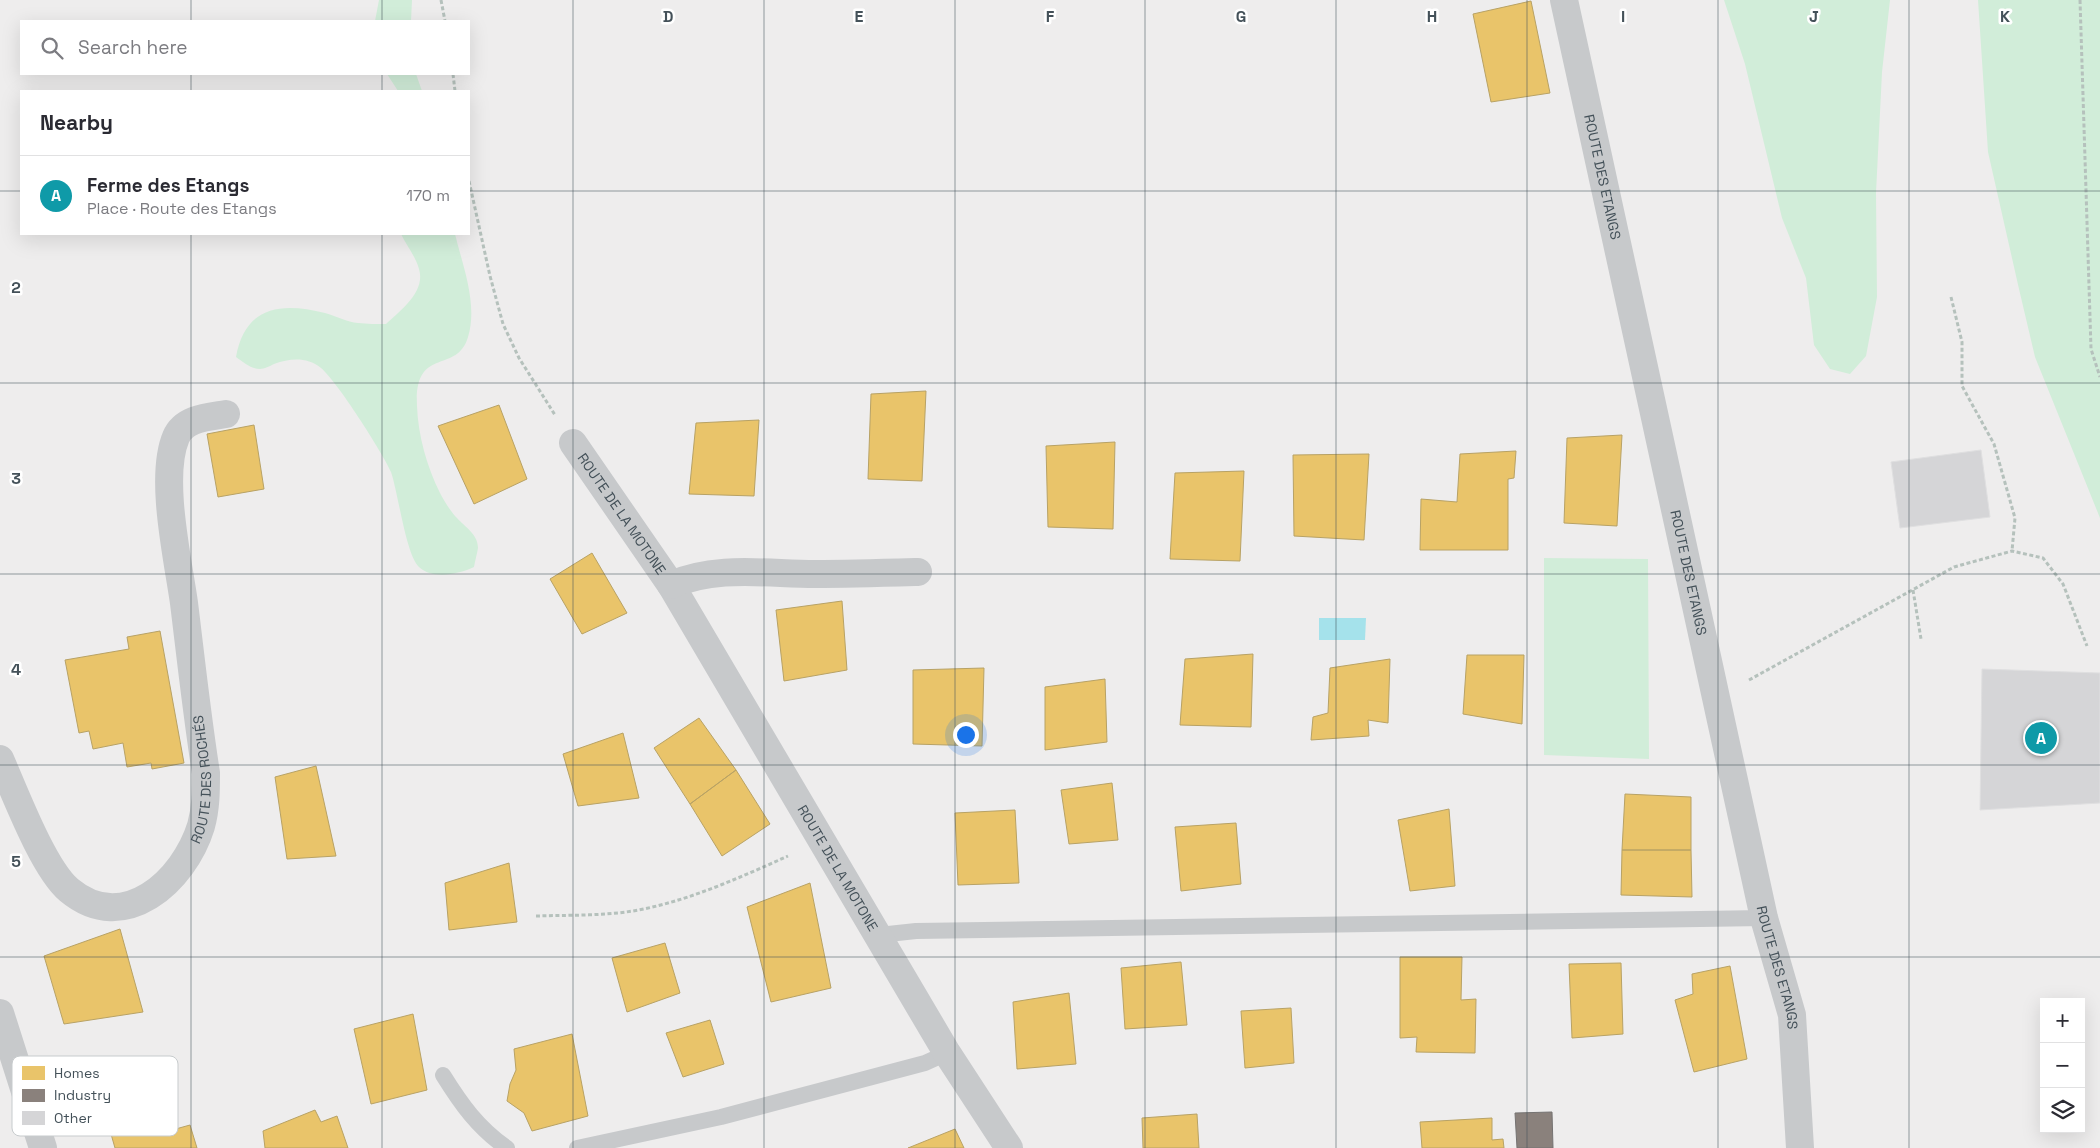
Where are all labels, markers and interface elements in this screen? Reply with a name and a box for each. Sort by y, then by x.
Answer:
text: D [663,6,673,27]
text: E [855,6,864,27]
text: F [1046,6,1055,27]
text: G [1236,6,1246,27]
text: H [1427,6,1437,27]
text: I [1621,6,1625,27]
text: J [1809,6,1819,27]
text: K [2000,6,2010,27]
search box [20,20,470,75]
icon: search [38,34,66,62]
text: Search here [78,35,188,60]
text: Nearby [40,109,113,136]
street label: ROUTE DES ETANGS [1580,113,1625,241]
text: Ferme des Etangs [87,173,249,198]
text: A [51,185,61,206]
text: 170 m [406,185,450,206]
text: Place · Route des Etangs [87,198,277,219]
text: 2 [11,277,21,298]
street label: ROUTE DE LA MOTONE [574,450,670,578]
text: 3 [11,468,21,489]
street label: ROUTE DES ETANGS [1666,508,1711,637]
text: 4 [11,659,21,680]
street label: ROUTE DES ROCHÉS [186,714,215,846]
pin: A [2025,719,2057,757]
your location [953,722,979,748]
street label: ROUTE DE LA MOTONE [794,802,882,934]
text: 5 [11,851,21,872]
street label: ROUTE DES ETANGS [1753,904,1802,1030]
map controls [2040,998,2085,1133]
button: + [2040,998,2085,1043]
button: − [2040,1043,2085,1088]
legend [12,1056,178,1136]
text: Homes [54,1064,100,1082]
text: Industry [54,1086,111,1104]
button: layers [2040,1088,2085,1133]
text: Other [54,1109,92,1127]

